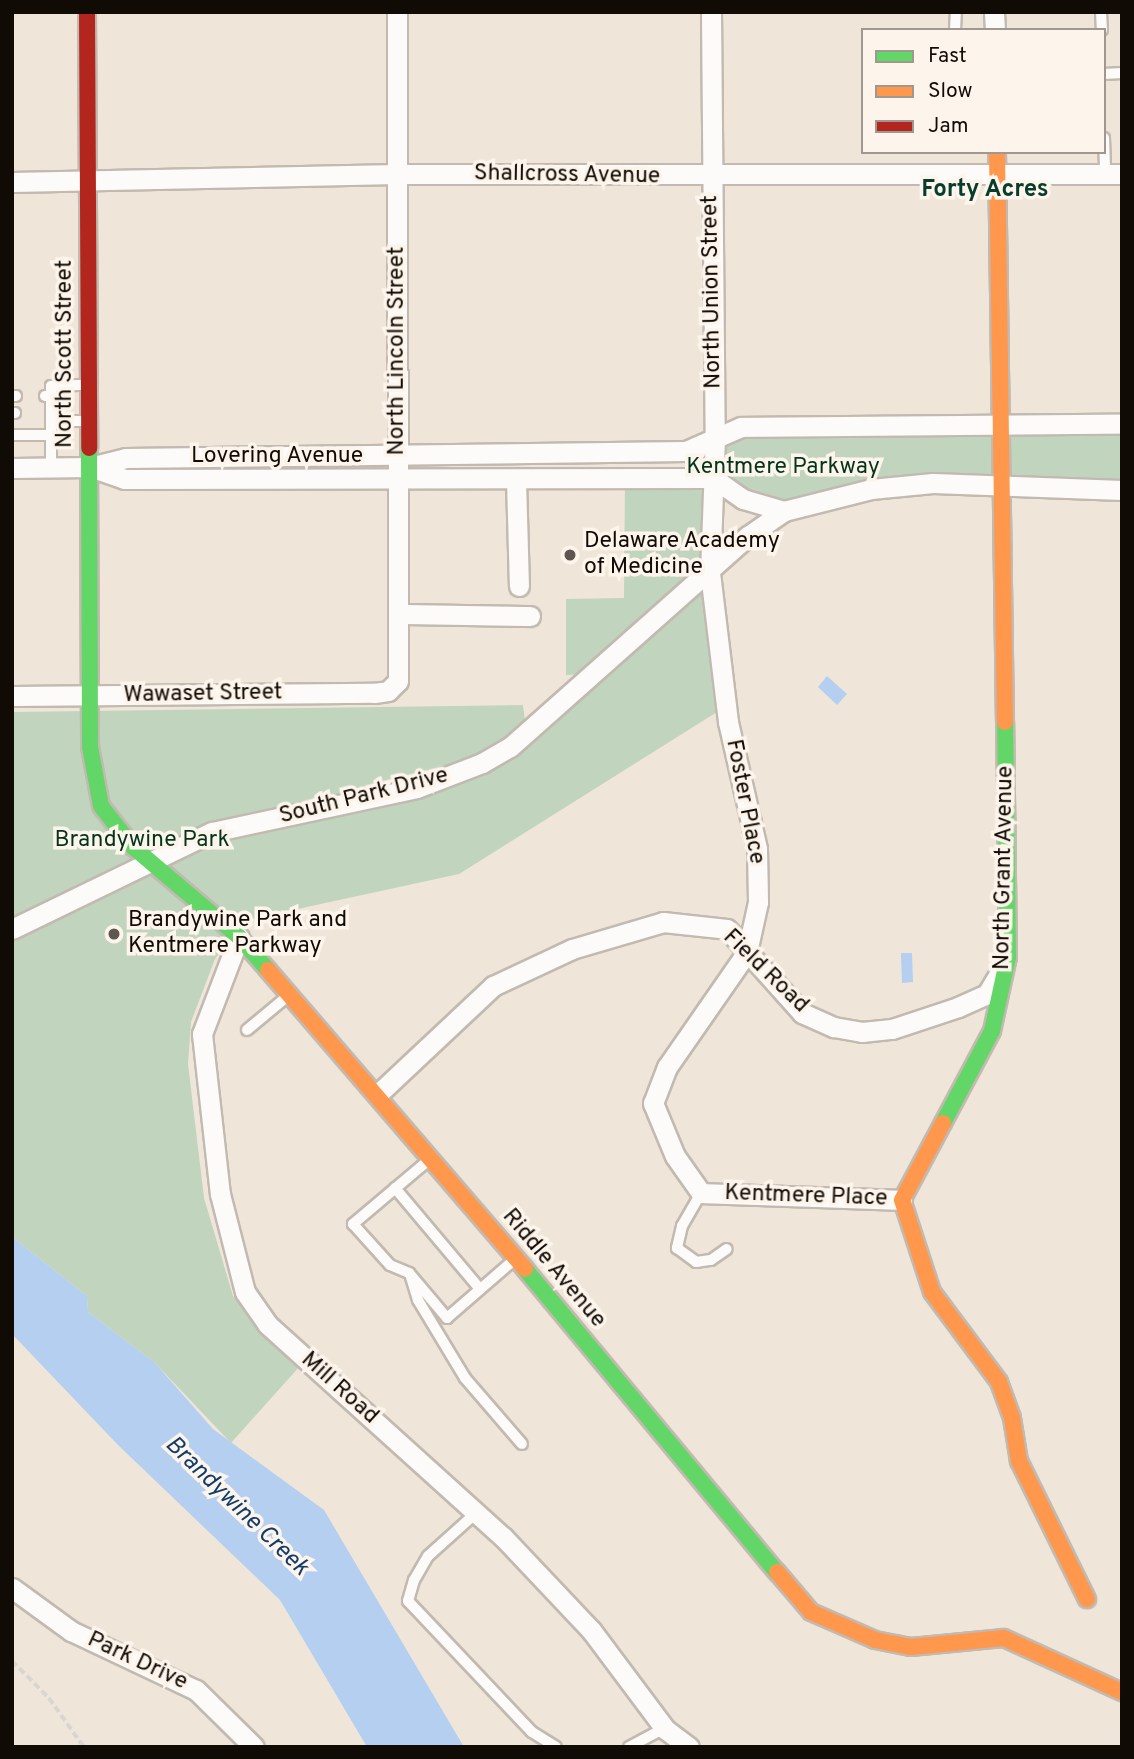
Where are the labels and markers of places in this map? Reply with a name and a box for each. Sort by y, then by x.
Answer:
place label: Delaware Academy of Medicine [584,528,781,582]
marker: Delaware Academy of Medicine [562,547,578,563]
place label: Brandywine Park and Kentmere Parkway [128,907,347,961]
marker: Brandywine Park and Kentmere Parkway [106,926,122,942]

